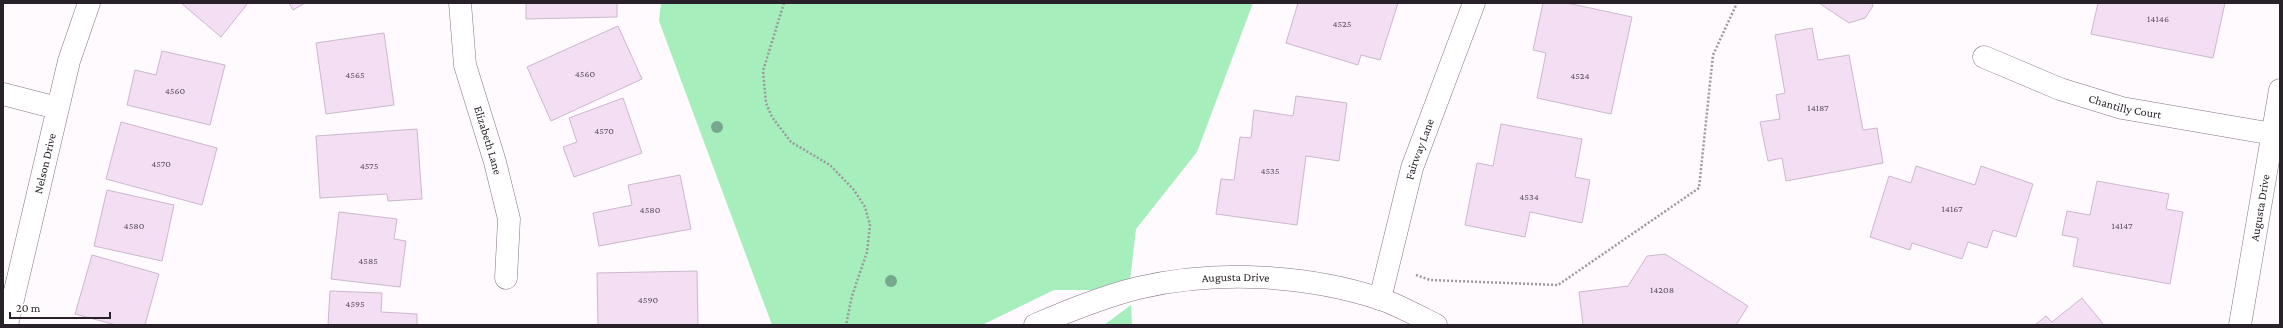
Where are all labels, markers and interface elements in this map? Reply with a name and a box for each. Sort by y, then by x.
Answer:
house number: 14146 [2147,13,2169,24]
house number: 4525 [1332,18,1352,29]
house number: 4560 [575,68,596,79]
house number: 4565 [345,69,365,80]
house number: 4524 [1570,70,1590,81]
house number: 4560 [165,85,186,96]
street label: Chantilly Court [2087,91,2163,122]
house number: 14187 [1807,102,1829,113]
street label: Elizabeth Lane [471,104,505,176]
street label: Fairway Lane [1402,117,1437,181]
house number: 4570 [594,125,614,136]
street label: Nelson Drive [31,132,59,195]
house number: 4570 [151,158,171,169]
house number: 4575 [360,160,379,171]
house number: 4535 [1260,165,1280,176]
street label: Augusta Drive [2247,173,2273,242]
house number: 4534 [1519,191,1539,202]
house number: 14167 [1941,203,1963,214]
house number: 4580 [640,204,661,215]
house number: 4580 [124,220,145,231]
house number: 14147 [2111,220,2133,231]
house number: 4585 [358,255,378,266]
street label: Augusta Drive [1201,270,1270,285]
house number: 14208 [1650,284,1674,295]
scale bar [10,294,110,320]
house number: 4590 [638,294,659,305]
house number: 4595 [345,298,365,309]
text: 20 m [16,301,41,315]

